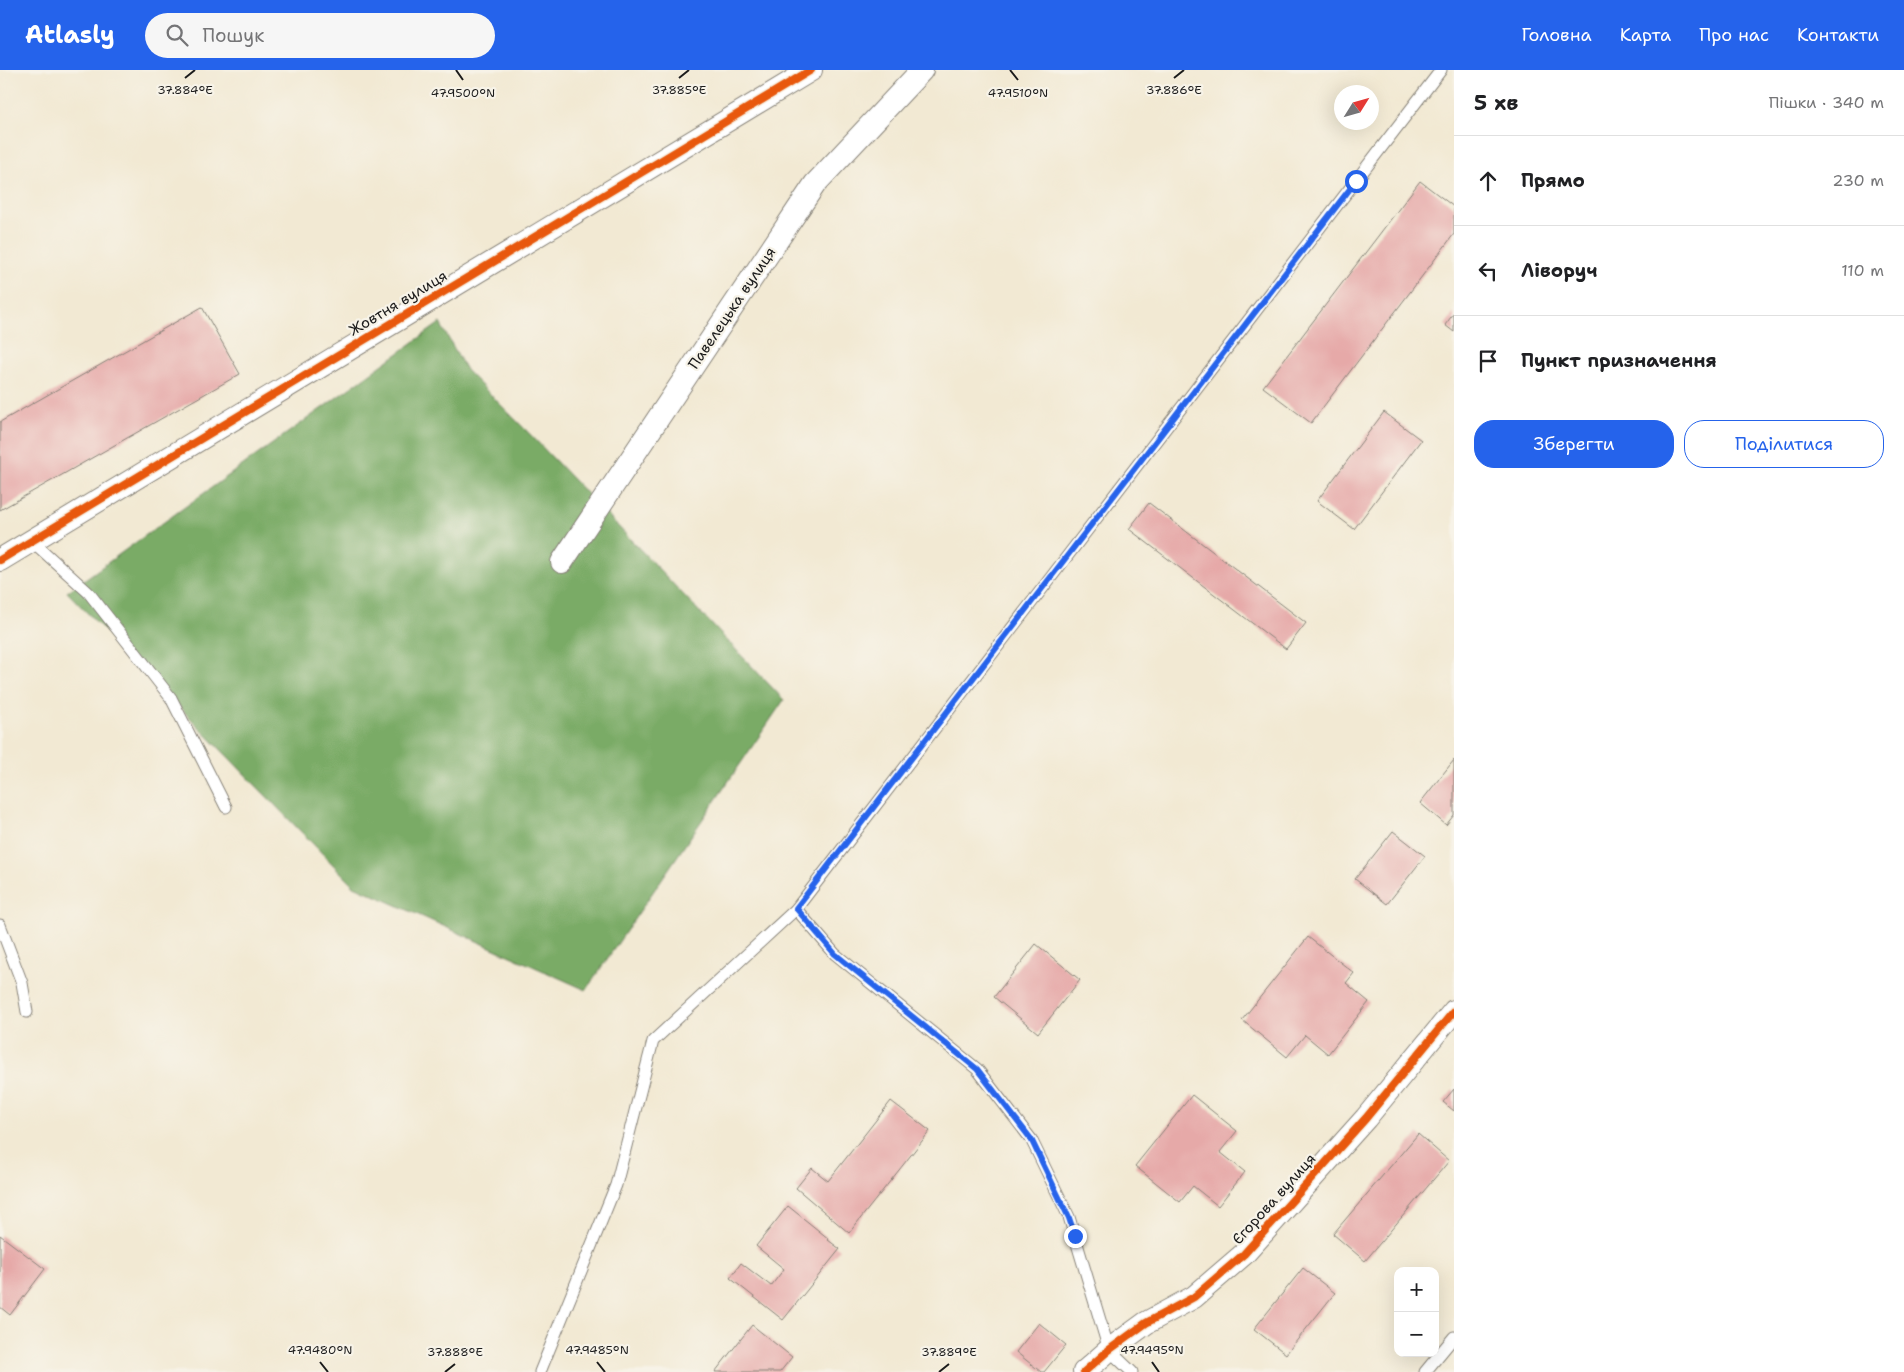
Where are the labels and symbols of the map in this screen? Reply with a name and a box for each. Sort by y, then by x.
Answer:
text: 37.884°E [157,82,213,98]
text: 37.885°E [652,82,706,98]
text: 37.886°E [1146,82,1202,98]
text: 47.9500°N [431,85,495,101]
text: 47.9510°N [988,85,1048,101]
north arrow [1334,85,1379,130]
route start [1345,170,1368,193]
street label: Павелецька вулиця [684,243,780,373]
street label: Жовтня вулиця [345,266,451,340]
street label: Єгорова вулиця [1228,1149,1320,1249]
route end [1064,1225,1087,1248]
text: 47.9480°N [288,1342,352,1358]
text: 47.9485°N [565,1342,629,1358]
text: 47.9495°N [1120,1342,1184,1358]
text: 37.888°E [427,1344,483,1360]
text: 37.889°E [921,1344,977,1360]

